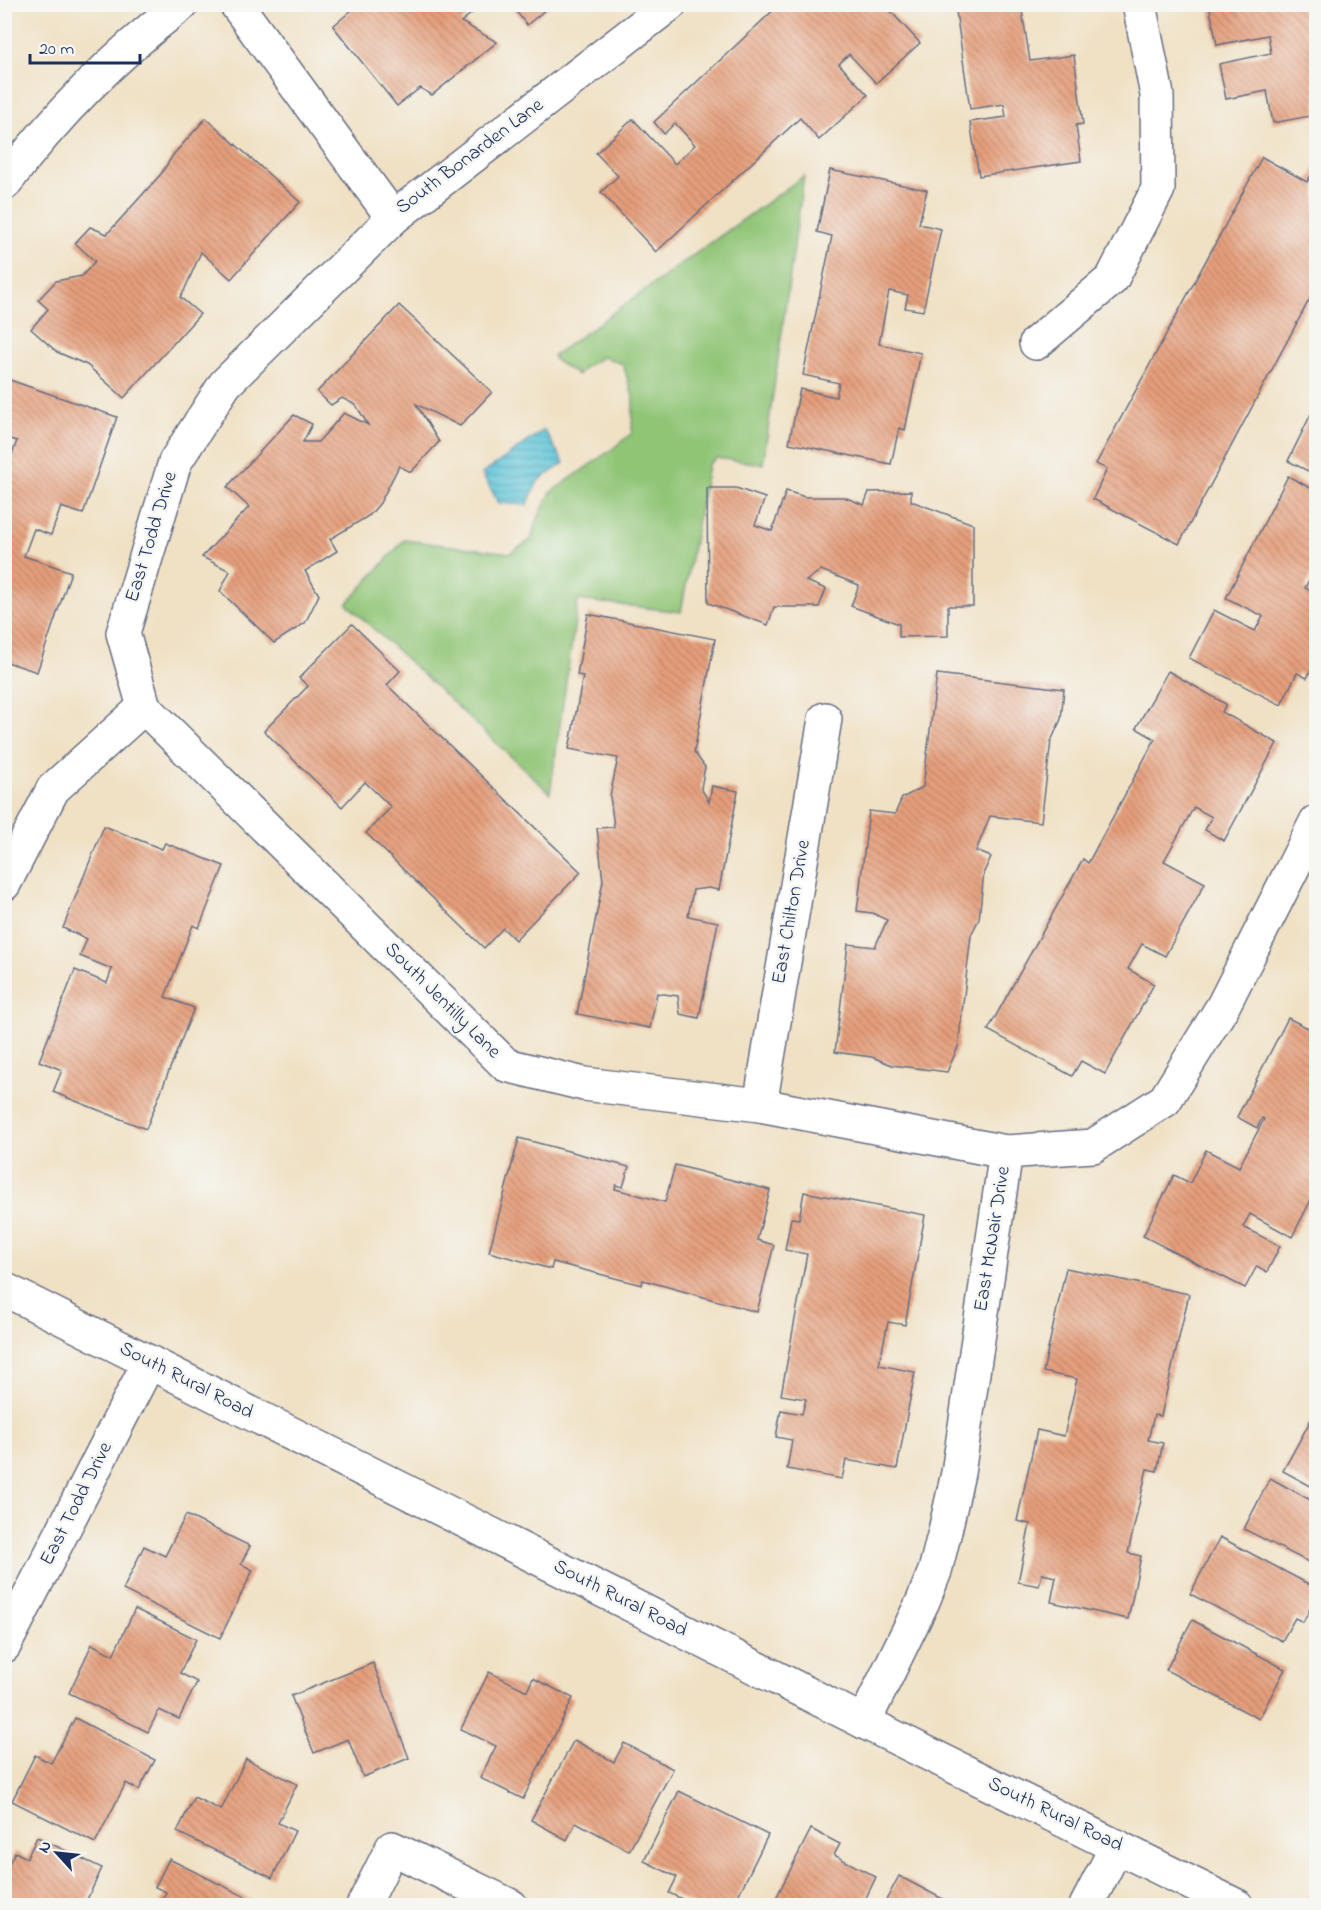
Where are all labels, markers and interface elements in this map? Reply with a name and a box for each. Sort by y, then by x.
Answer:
scale bar [30,27,140,65]
text: 20 m [39,37,74,63]
street label: South Bonarden Lane [390,92,550,222]
street label: East Todd Drive [118,468,186,606]
street label: East Chilton Drive [765,838,819,986]
street label: South Jentilly Lane [377,936,507,1066]
street label: East McNair Drive [967,1164,1019,1314]
street label: South Rural Road [114,1335,258,1427]
street label: East Todd Drive [33,1437,121,1571]
street label: South Rural Road [548,1553,692,1645]
street label: South Rural Road [983,1770,1127,1860]
north arrow [27,1823,87,1883]
text: N [32,1837,59,1857]

